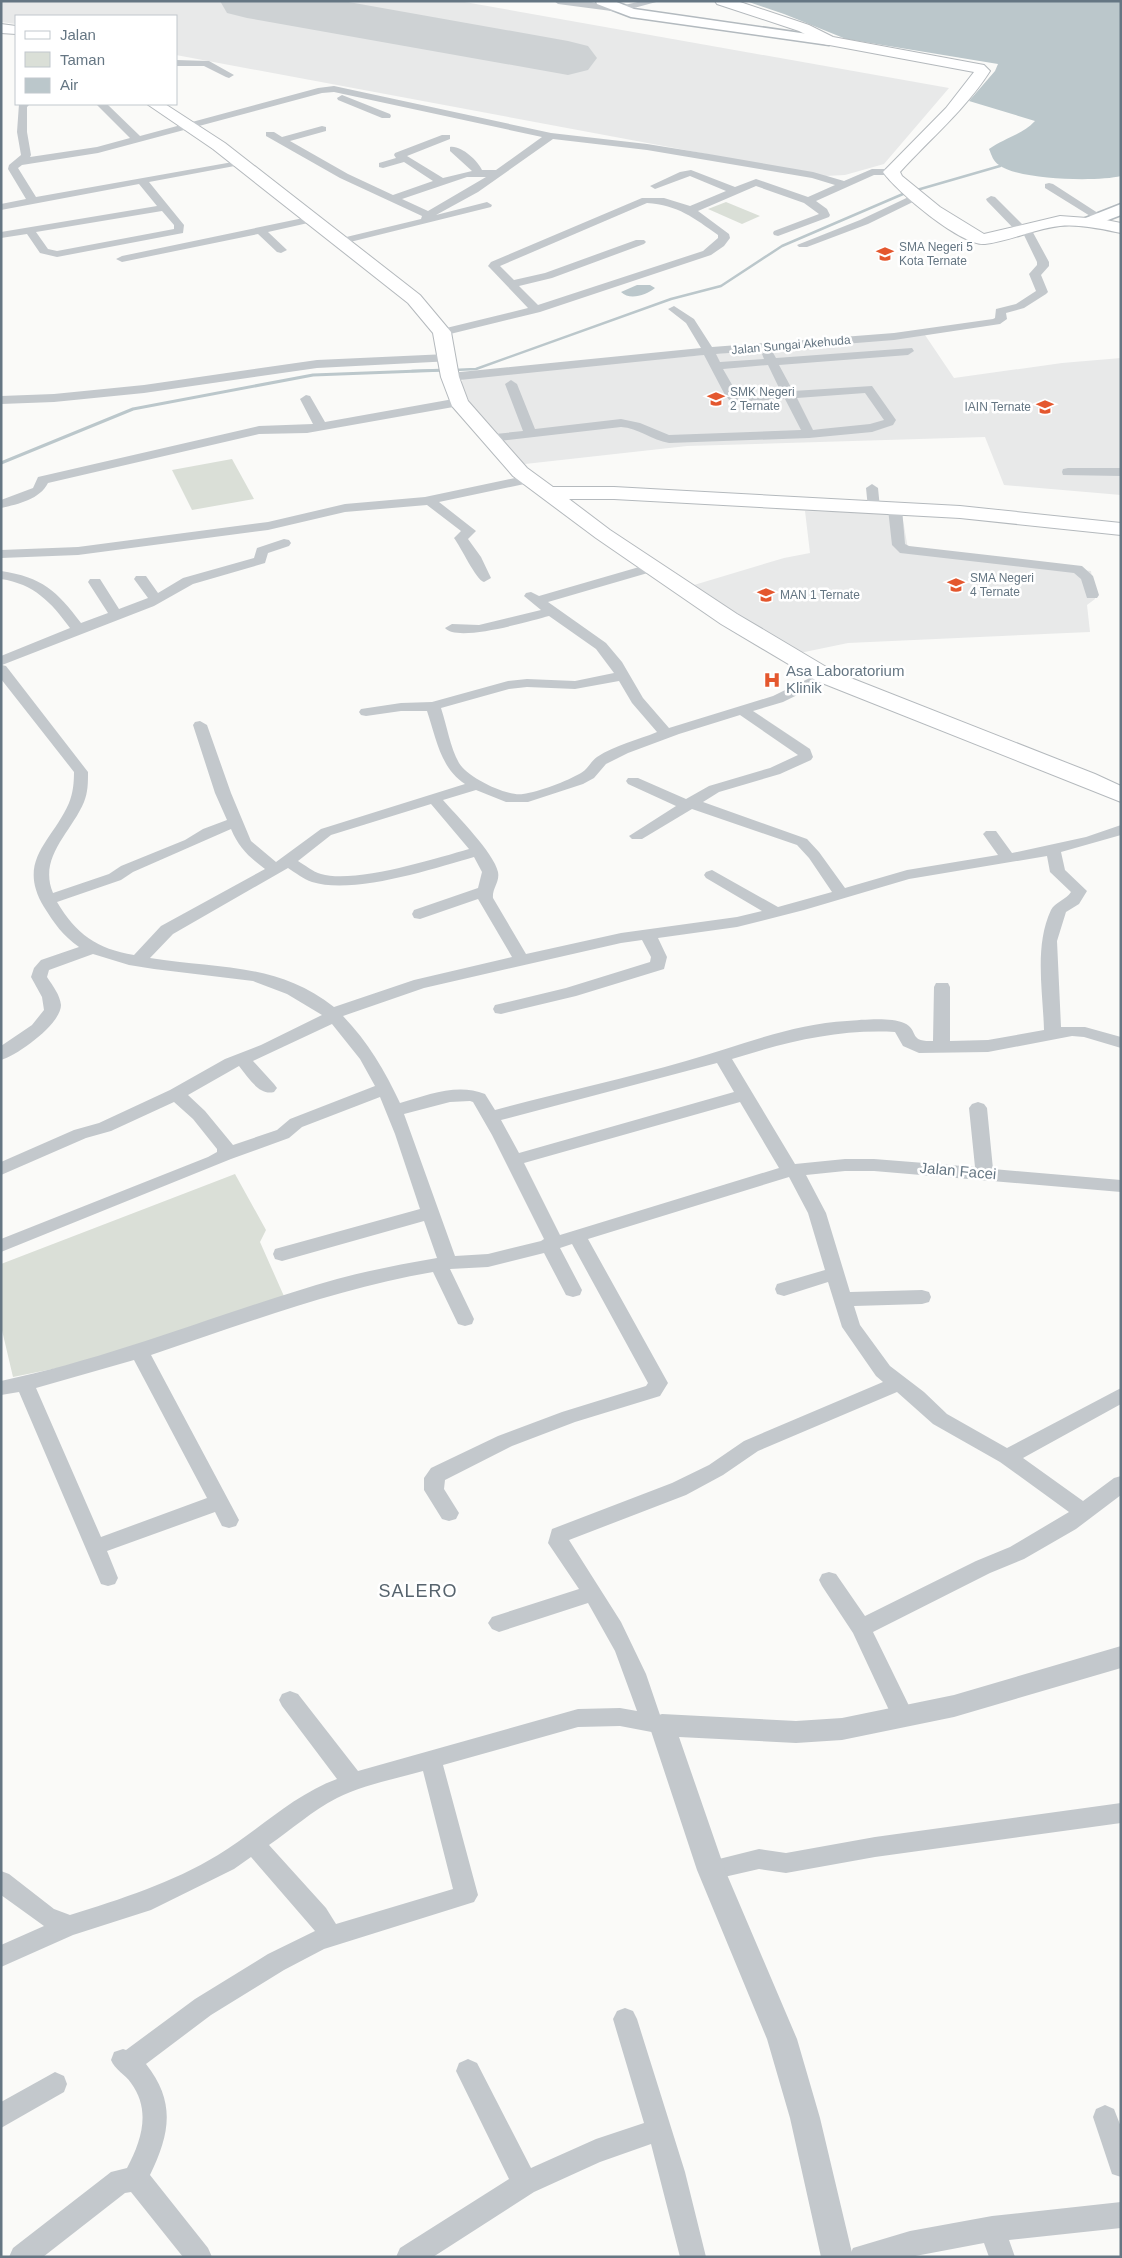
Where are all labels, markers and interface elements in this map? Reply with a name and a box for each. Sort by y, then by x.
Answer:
legend [15,15,178,105]
text: Jalan [60,26,96,43]
text: Taman [60,51,105,68]
text: Air [60,76,78,93]
place label: SMA Negeri 5 Kota Ternate [899,240,973,268]
school or university icon: SMA Negeri 5 Kota Ternate [875,244,895,264]
street label: Jalan Sungai Akehuda [731,333,851,357]
place label: SMK Negeri 2 Ternate [730,385,795,413]
school or university icon: SMK Negeri 2 Ternate [706,389,726,409]
school or university icon: IAIN Ternate [1035,397,1055,417]
place label: IAIN Ternate [965,400,1031,414]
place label: SMA Negeri 4 Ternate [970,571,1034,599]
school or university icon: SMA Negeri 4 Ternate [946,575,966,595]
school or university icon: MAN 1 Ternate [756,585,776,605]
place label: MAN 1 Ternate [780,588,860,602]
place label: Asa Laboratorium Klinik [786,662,904,696]
hospital icon: Asa Laboratorium Klinik [762,670,782,690]
street label: Jalan Facei [919,1159,997,1182]
district label: SALERO [378,1581,458,1601]

